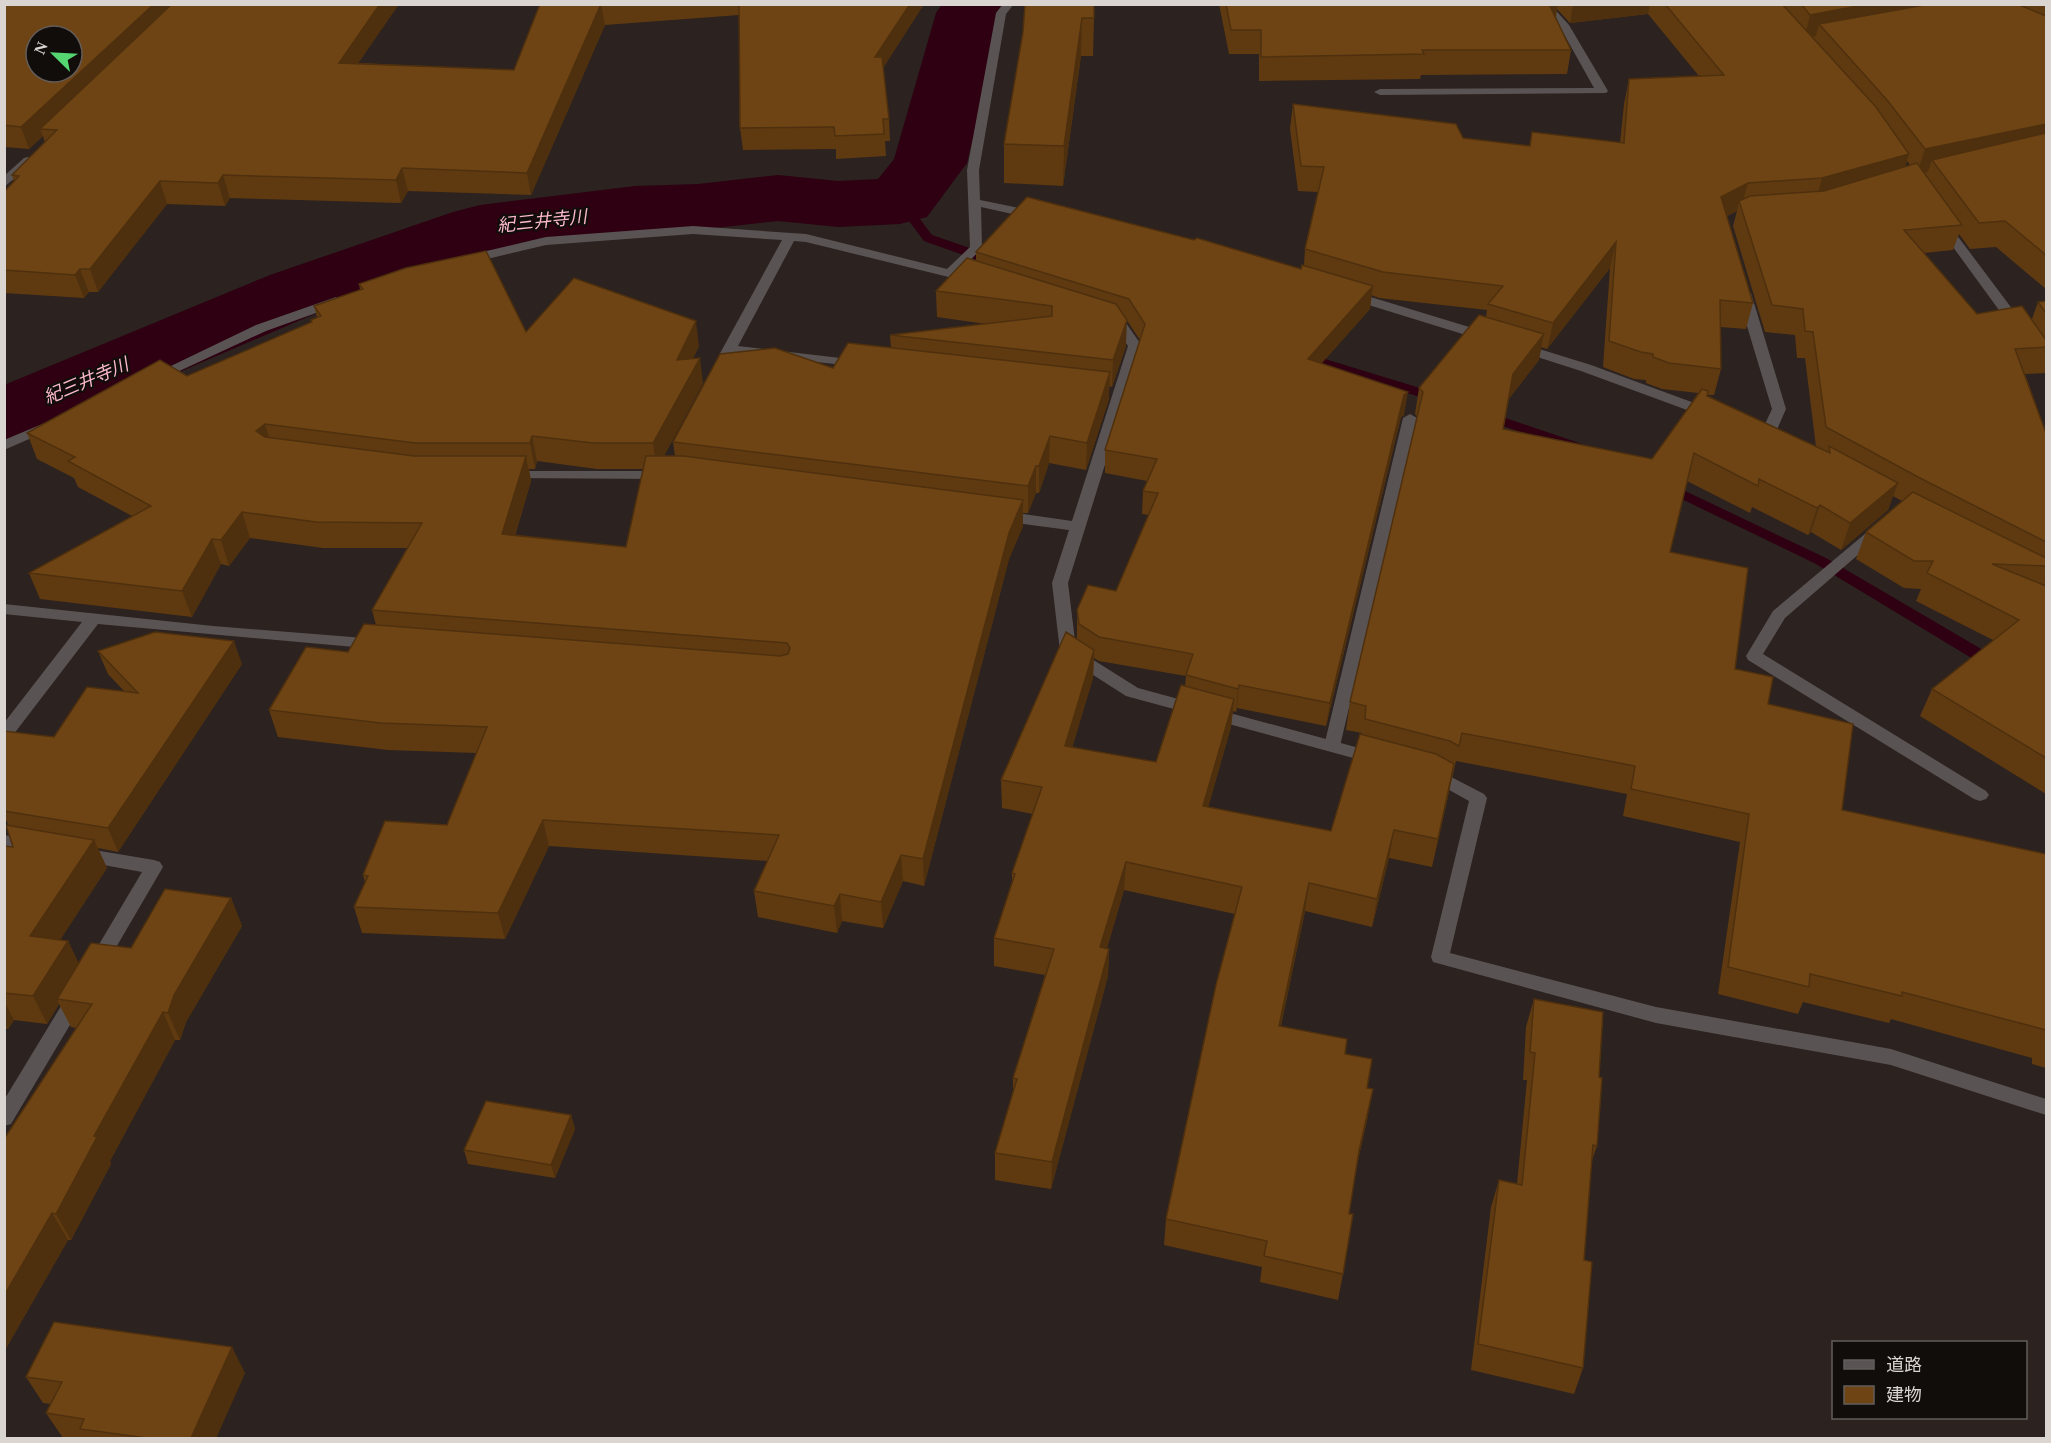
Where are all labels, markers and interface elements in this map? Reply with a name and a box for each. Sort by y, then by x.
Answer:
north arrow [24,24,84,84]
text: N [31,39,51,57]
water label: 紀三井寺川 [496,206,590,236]
water label: 紀三井寺川 [41,353,133,408]
legend [1832,1341,2027,1419]
text: 道路 [1886,1355,1922,1375]
text: 建物 [1886,1385,1922,1405]

